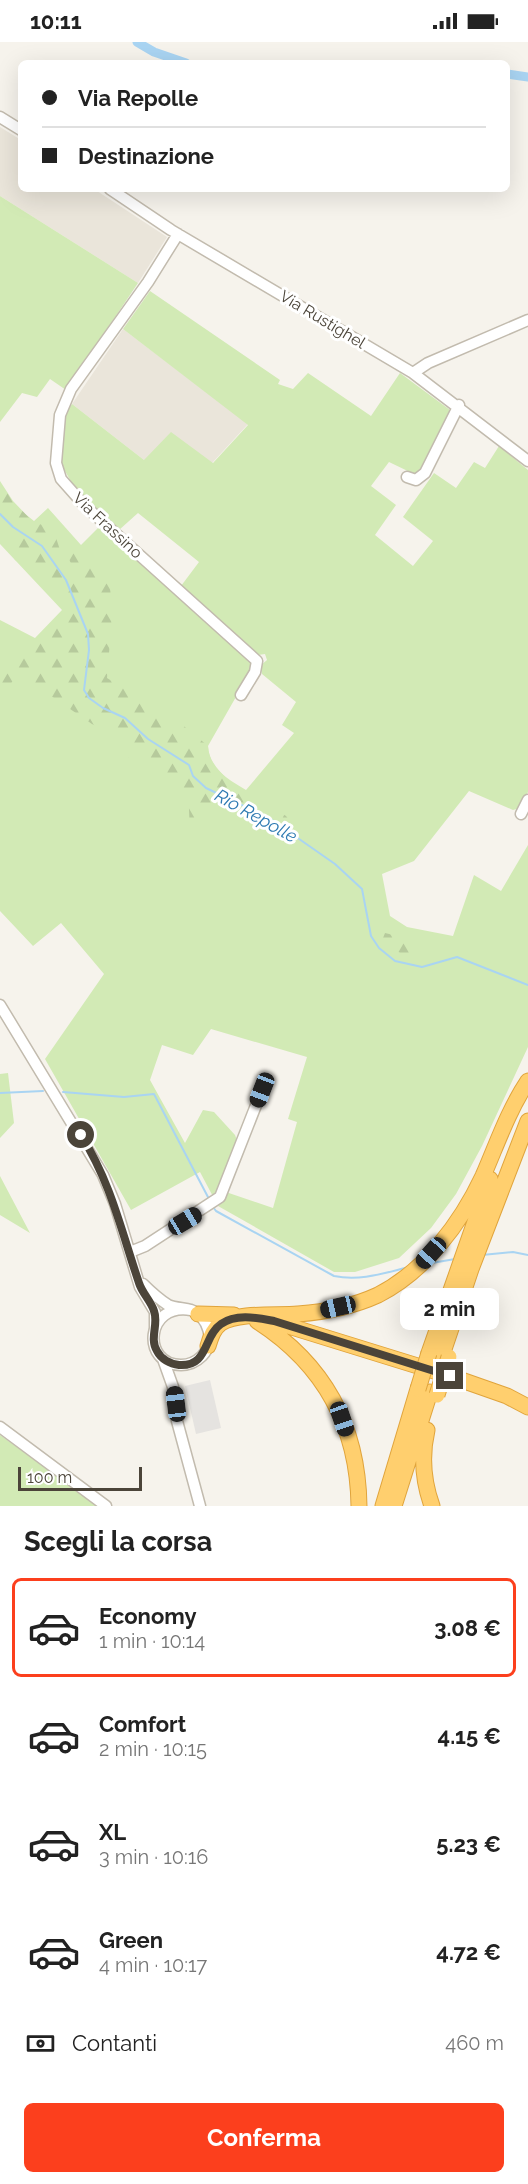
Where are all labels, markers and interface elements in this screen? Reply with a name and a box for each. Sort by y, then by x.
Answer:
text: 10:11 [30,8,82,34]
text: Via Repolle [78,85,198,111]
text: Destinazione [78,143,214,169]
street label: Via Rustighel [276,286,370,353]
street label: Via Frassino [69,488,146,562]
water label: Rio Repolle [212,784,301,847]
car [247,1070,277,1110]
route start [67,1121,94,1148]
car [165,1204,205,1238]
car [412,1234,450,1272]
callout: 2 min [400,1289,500,1331]
car [318,1294,358,1320]
text: 2 min [424,1297,475,1321]
route end [436,1362,463,1389]
car [165,1385,187,1423]
car [328,1399,356,1439]
scale bar [18,1464,142,1492]
text: 100 m [27,1468,72,1487]
text: Scegli la corsa [24,1526,212,1557]
icon: car [27,1601,81,1655]
text: Economy [99,1603,197,1629]
text: 3.08 € [434,1615,501,1641]
text: 1 min · 10:14 [99,1629,205,1653]
icon: car [27,1709,81,1763]
text: Comfort [99,1711,186,1737]
text: 4.15 € [438,1723,501,1749]
text: 2 min · 10:15 [99,1737,207,1761]
icon: car [27,1817,81,1871]
text: XL [99,1819,126,1845]
text: 5.23 € [436,1831,501,1857]
text: 3 min · 10:16 [99,1845,208,1869]
icon: car [27,1925,81,1979]
text: Green [99,1927,163,1953]
text: 4.72 € [436,1939,501,1965]
text: 4 min · 10:17 [99,1953,207,1977]
icon: cash [24,2027,57,2060]
text: Contanti [72,2030,157,2056]
text: 460 m [445,2031,504,2055]
button: Conferma [24,2103,504,2172]

